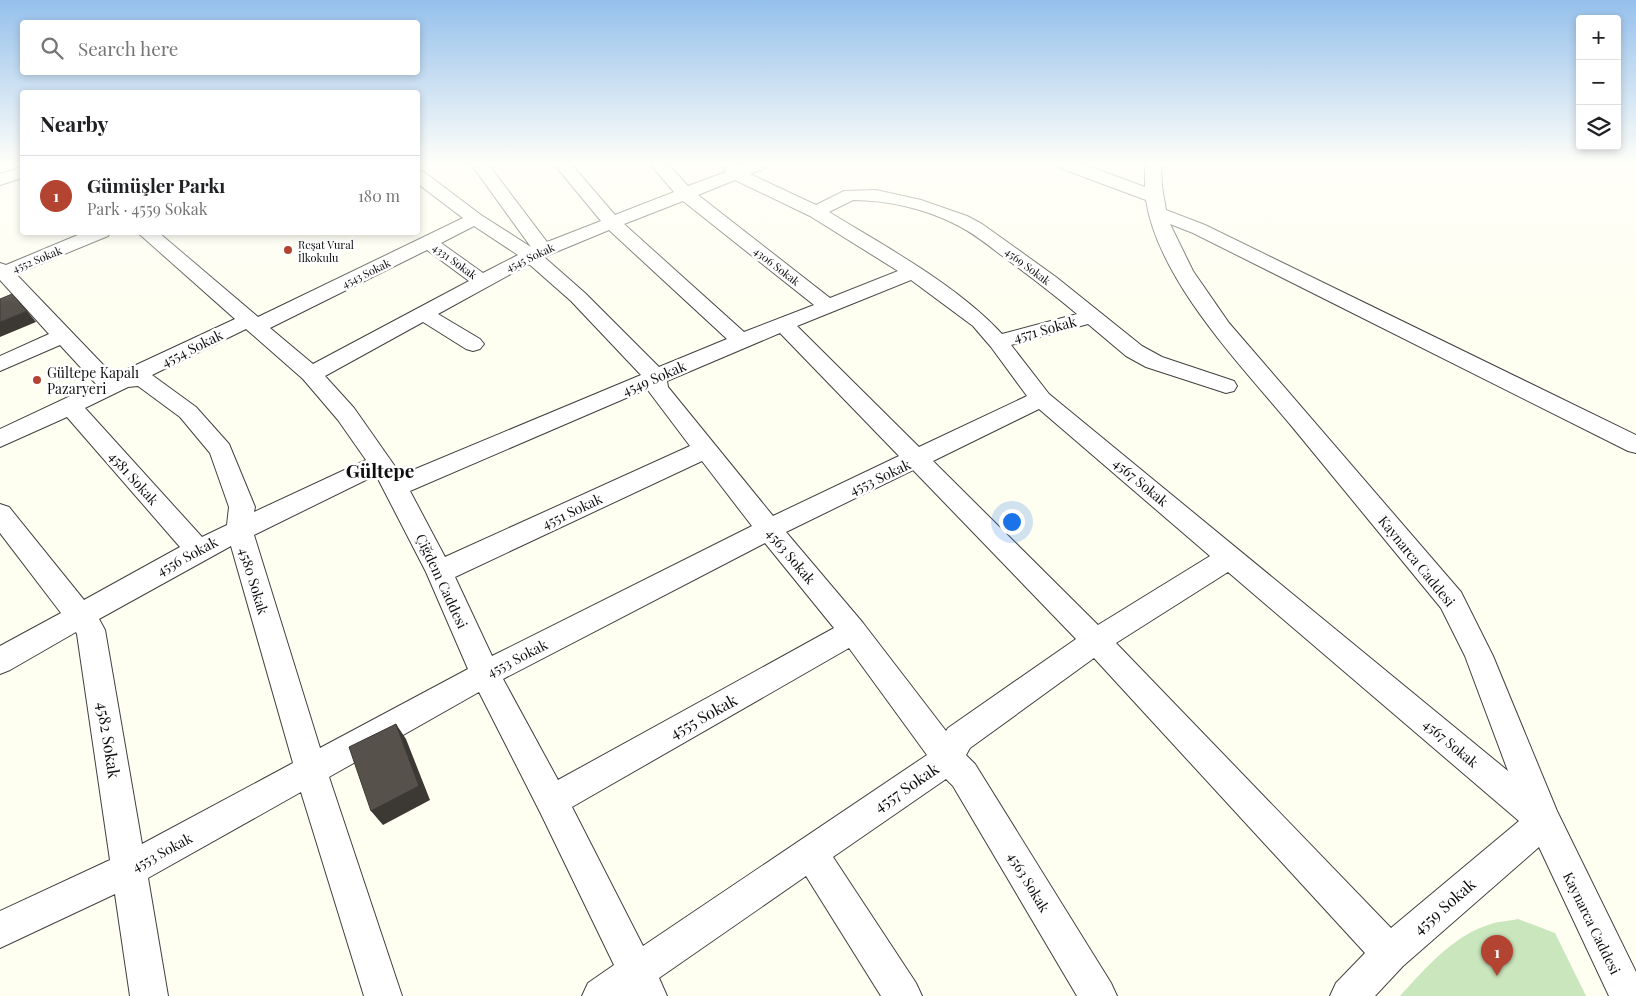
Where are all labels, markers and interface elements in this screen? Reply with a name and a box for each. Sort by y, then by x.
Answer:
map controls [1576,15,1621,150]
button: + [1576,15,1621,60]
search box [20,20,420,75]
icon: search [38,34,66,62]
text: Search here [78,35,178,61]
button: − [1576,60,1621,105]
button: layers [1576,105,1621,150]
text: Nearby [40,109,109,137]
text: Gümüşler Parkı [87,172,225,198]
text: 1 [53,185,59,206]
text: 180 m [358,185,400,206]
text: Park · 4559 Sokak [87,198,207,219]
place label: Reşat Vural İlkokulu [298,237,354,265]
street label: 4545 Sokak [503,239,557,275]
street label: 4331 Sokak [430,240,480,282]
street label: 4552 Sokak [10,242,64,276]
street label: 4306 Sokak [751,243,803,289]
marker: Reşat Vural İlkokulu [282,244,294,256]
street label: 4569 Sokak [1002,244,1054,288]
street label: 4543 Sokak [339,255,393,291]
street label: 4571 Sokak [1011,311,1079,347]
street label: 4554 Sokak [158,325,226,371]
street label: 4549 Sokak [619,356,689,400]
place label: Gültepe Kapalı Pazaryeri [47,363,139,398]
marker: Gültepe Kapalı Pazaryeri [31,374,43,386]
street label: 4581 Sokak [105,447,163,509]
street label: 4567 Sokak [1109,453,1173,511]
street label: 4553 Sokak [846,454,914,499]
district label: Gültepe [346,457,414,483]
street label: 4551 Sokak [539,489,606,533]
your location [999,509,1025,535]
street label: Kaynarca Caddesi [1374,512,1460,610]
street label: 4563 Sokak [762,524,820,588]
street label: Çiğdem Caddesi [412,531,472,631]
street label: 4556 Sokak [153,532,221,580]
street label: 4580 Sokak [235,545,273,617]
street label: 4553 Sokak [483,634,551,681]
street label: 4555 Sokak [665,689,741,743]
street label: 4582 Sokak [93,700,125,780]
street label: 4567 Sokak [1419,714,1483,772]
street label: 4557 Sokak [869,757,943,816]
street label: 4553 Sokak [129,828,196,876]
street label: 4563 Sokak [1004,848,1055,916]
street label: Kaynarca Caddesi [1559,869,1625,977]
street label: 4559 Sokak [1408,873,1480,939]
pin: 1 [1481,935,1513,976]

